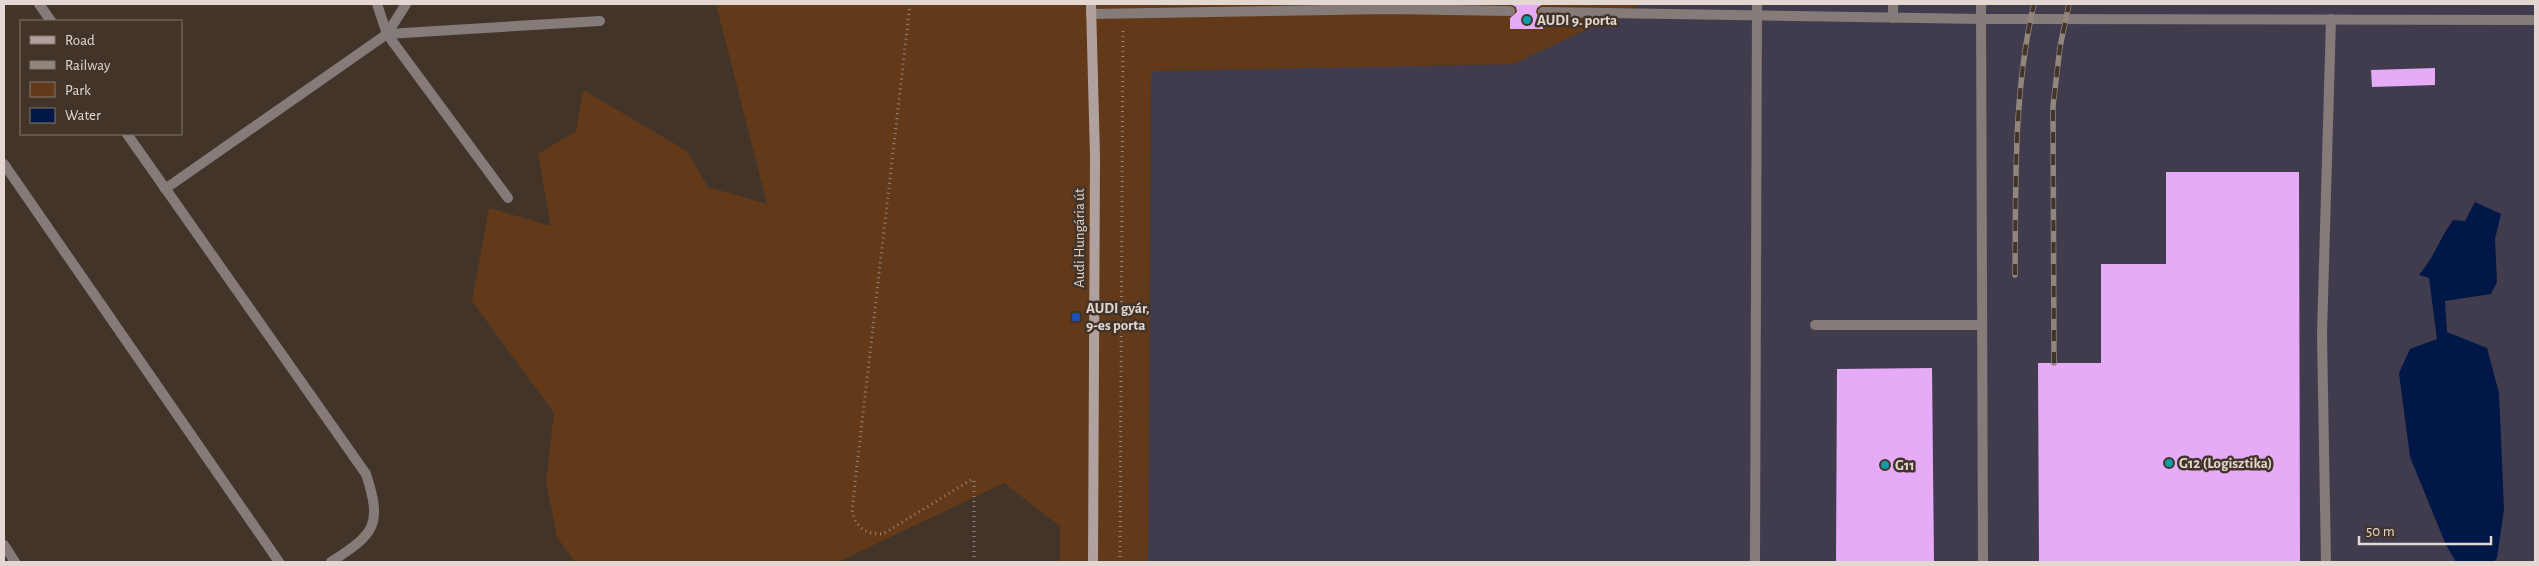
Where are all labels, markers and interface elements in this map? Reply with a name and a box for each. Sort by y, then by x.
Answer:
place label: AUDI 9. porta [1537,13,1617,28]
marker: AUDI 9. porta [1521,14,1533,26]
legend [20,20,182,135]
text: Road [65,33,95,48]
text: Railway [65,58,111,73]
text: Park [65,83,91,98]
text: Water [65,108,101,123]
street label: Audi Hungária út [1072,188,1087,288]
place label: AUDI gyár, 9-es porta [1086,301,1150,333]
marker: AUDI gyár, 9-es porta [1070,311,1082,323]
place label: G12 (Logisztika) [2179,456,2272,471]
marker: G12 (Logisztika) [2163,457,2175,469]
place label: G11 [1895,458,1915,473]
marker: G11 [1879,459,1891,471]
scale bar [2359,514,2492,546]
text: 50 m [2366,524,2395,539]

